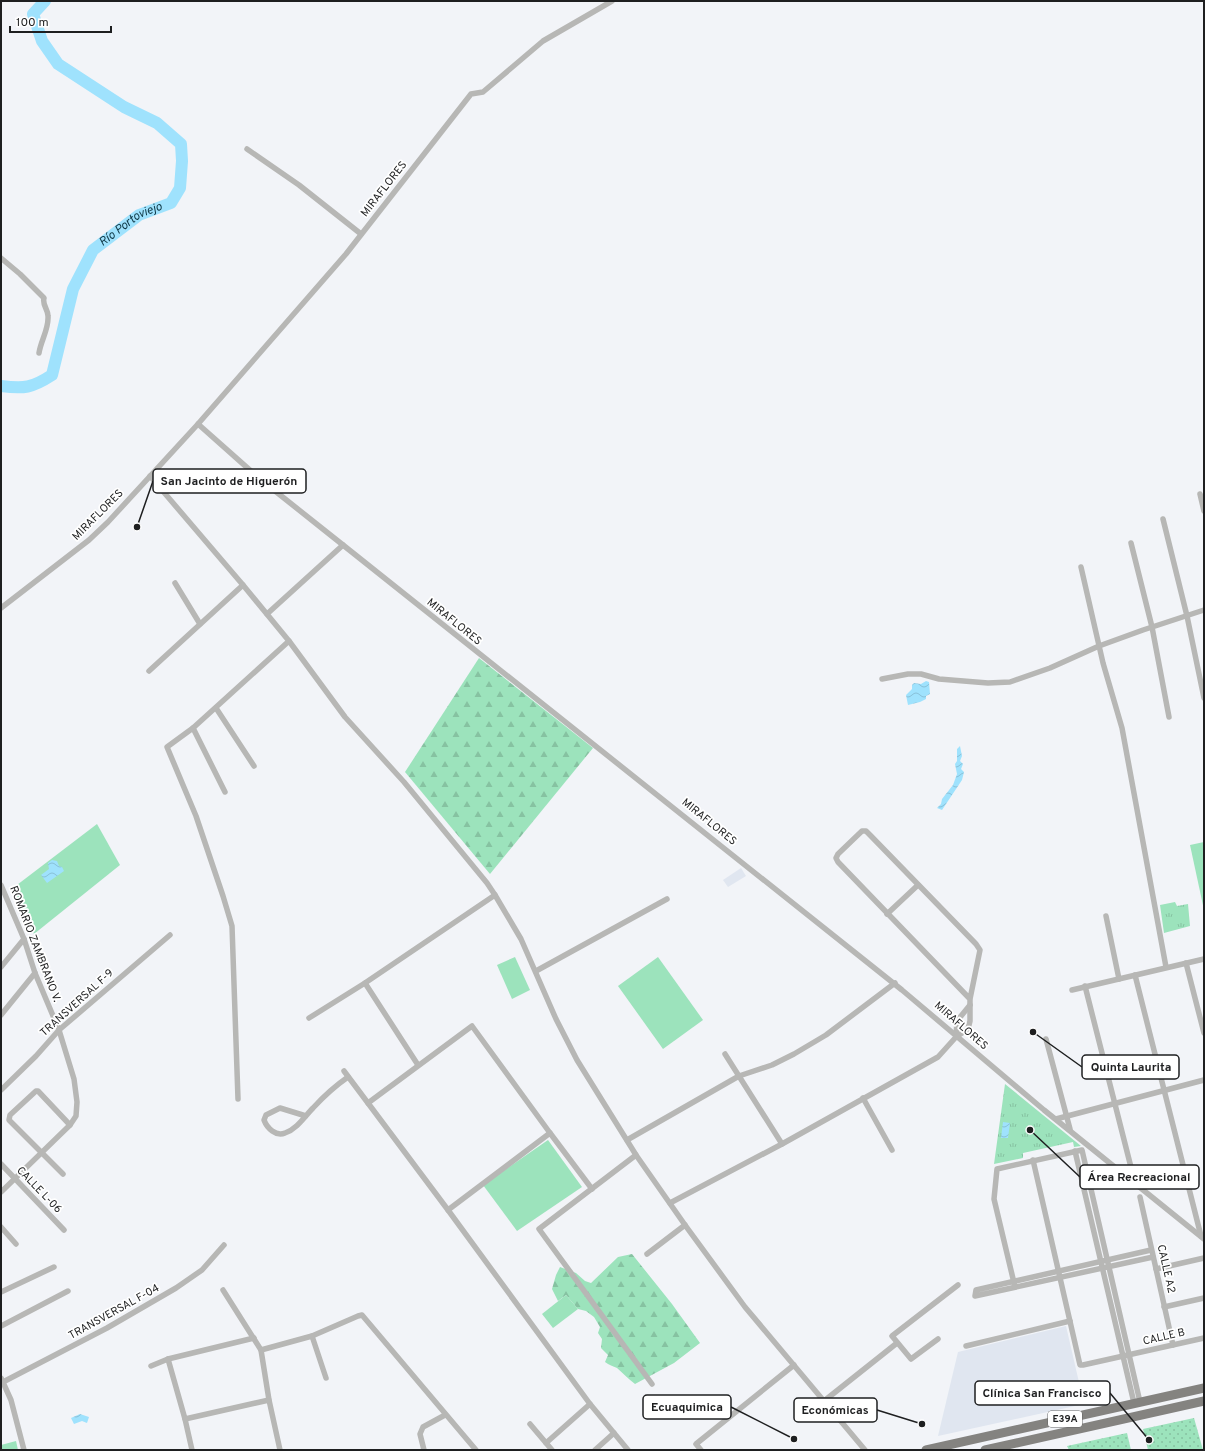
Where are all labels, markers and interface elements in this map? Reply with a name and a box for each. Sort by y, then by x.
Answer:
scale bar [10,8,111,34]
text: 100 m [16,15,49,31]
street label: MIRAFLORES [358,158,410,220]
water label: Río Portoviejo [96,199,165,251]
callout: San Jacinto de Higuerón [153,469,306,493]
text: San Jacinto de Higuerón [161,474,297,490]
street label: MIRAFLORES [69,486,127,544]
street label: MIRAFLORES [424,596,484,648]
street label: MIRAFLORES [679,796,739,848]
street label: ROMARIO ZAMBRANO V. [6,884,64,1004]
street label: TRANSVERSAL F-9 [37,966,117,1040]
street label: MIRAFLORES [931,999,991,1053]
callout: Quinta Laurita [1082,1055,1179,1079]
text: Quinta Laurita [1091,1060,1171,1076]
street label: CALLE L-06 [13,1164,65,1216]
callout: Área Recreacional [1080,1165,1199,1189]
text: Área Recreacional [1088,1170,1190,1186]
street label: CALLE A2 [1154,1243,1178,1295]
street label: TRANSVERSAL F-04 [66,1281,162,1343]
street label: CALLE B [1142,1325,1186,1349]
callout: Clínica San Francisco [975,1381,1110,1405]
text: Clínica San Francisco [982,1386,1102,1402]
callout: Ecuaquimica [643,1395,731,1419]
callout: Económicas [794,1398,877,1422]
text: Ecuaquimica [651,1400,723,1416]
text: Económicas [801,1403,869,1419]
road number: E39A [1048,1411,1082,1427]

